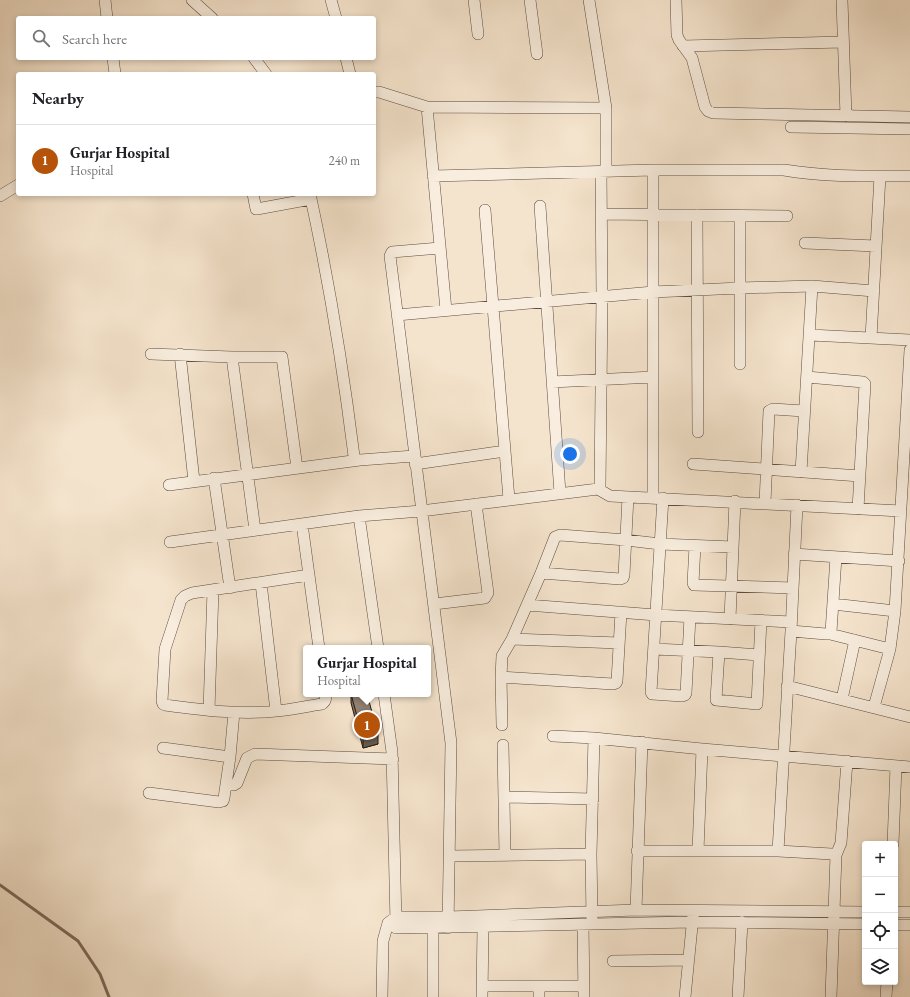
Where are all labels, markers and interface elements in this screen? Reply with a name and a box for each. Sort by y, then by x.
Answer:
search box [16,16,376,60]
icon: search [30,27,52,49]
text: Search here [62,29,127,48]
text: Nearby [32,87,84,109]
text: Gurjar Hospital [70,143,170,162]
text: 1 [42,152,48,169]
text: 240 m [329,152,360,169]
text: Hospital [70,162,114,179]
your location [560,444,580,464]
popup [303,645,431,697]
text: Gurjar Hospital [317,653,417,672]
text: Hospital [317,672,361,689]
pin: 1 [354,710,380,740]
map controls [862,841,898,985]
button: + [862,841,898,877]
button: − [862,877,898,913]
button: locate [862,913,898,949]
button: layers [862,949,898,985]

